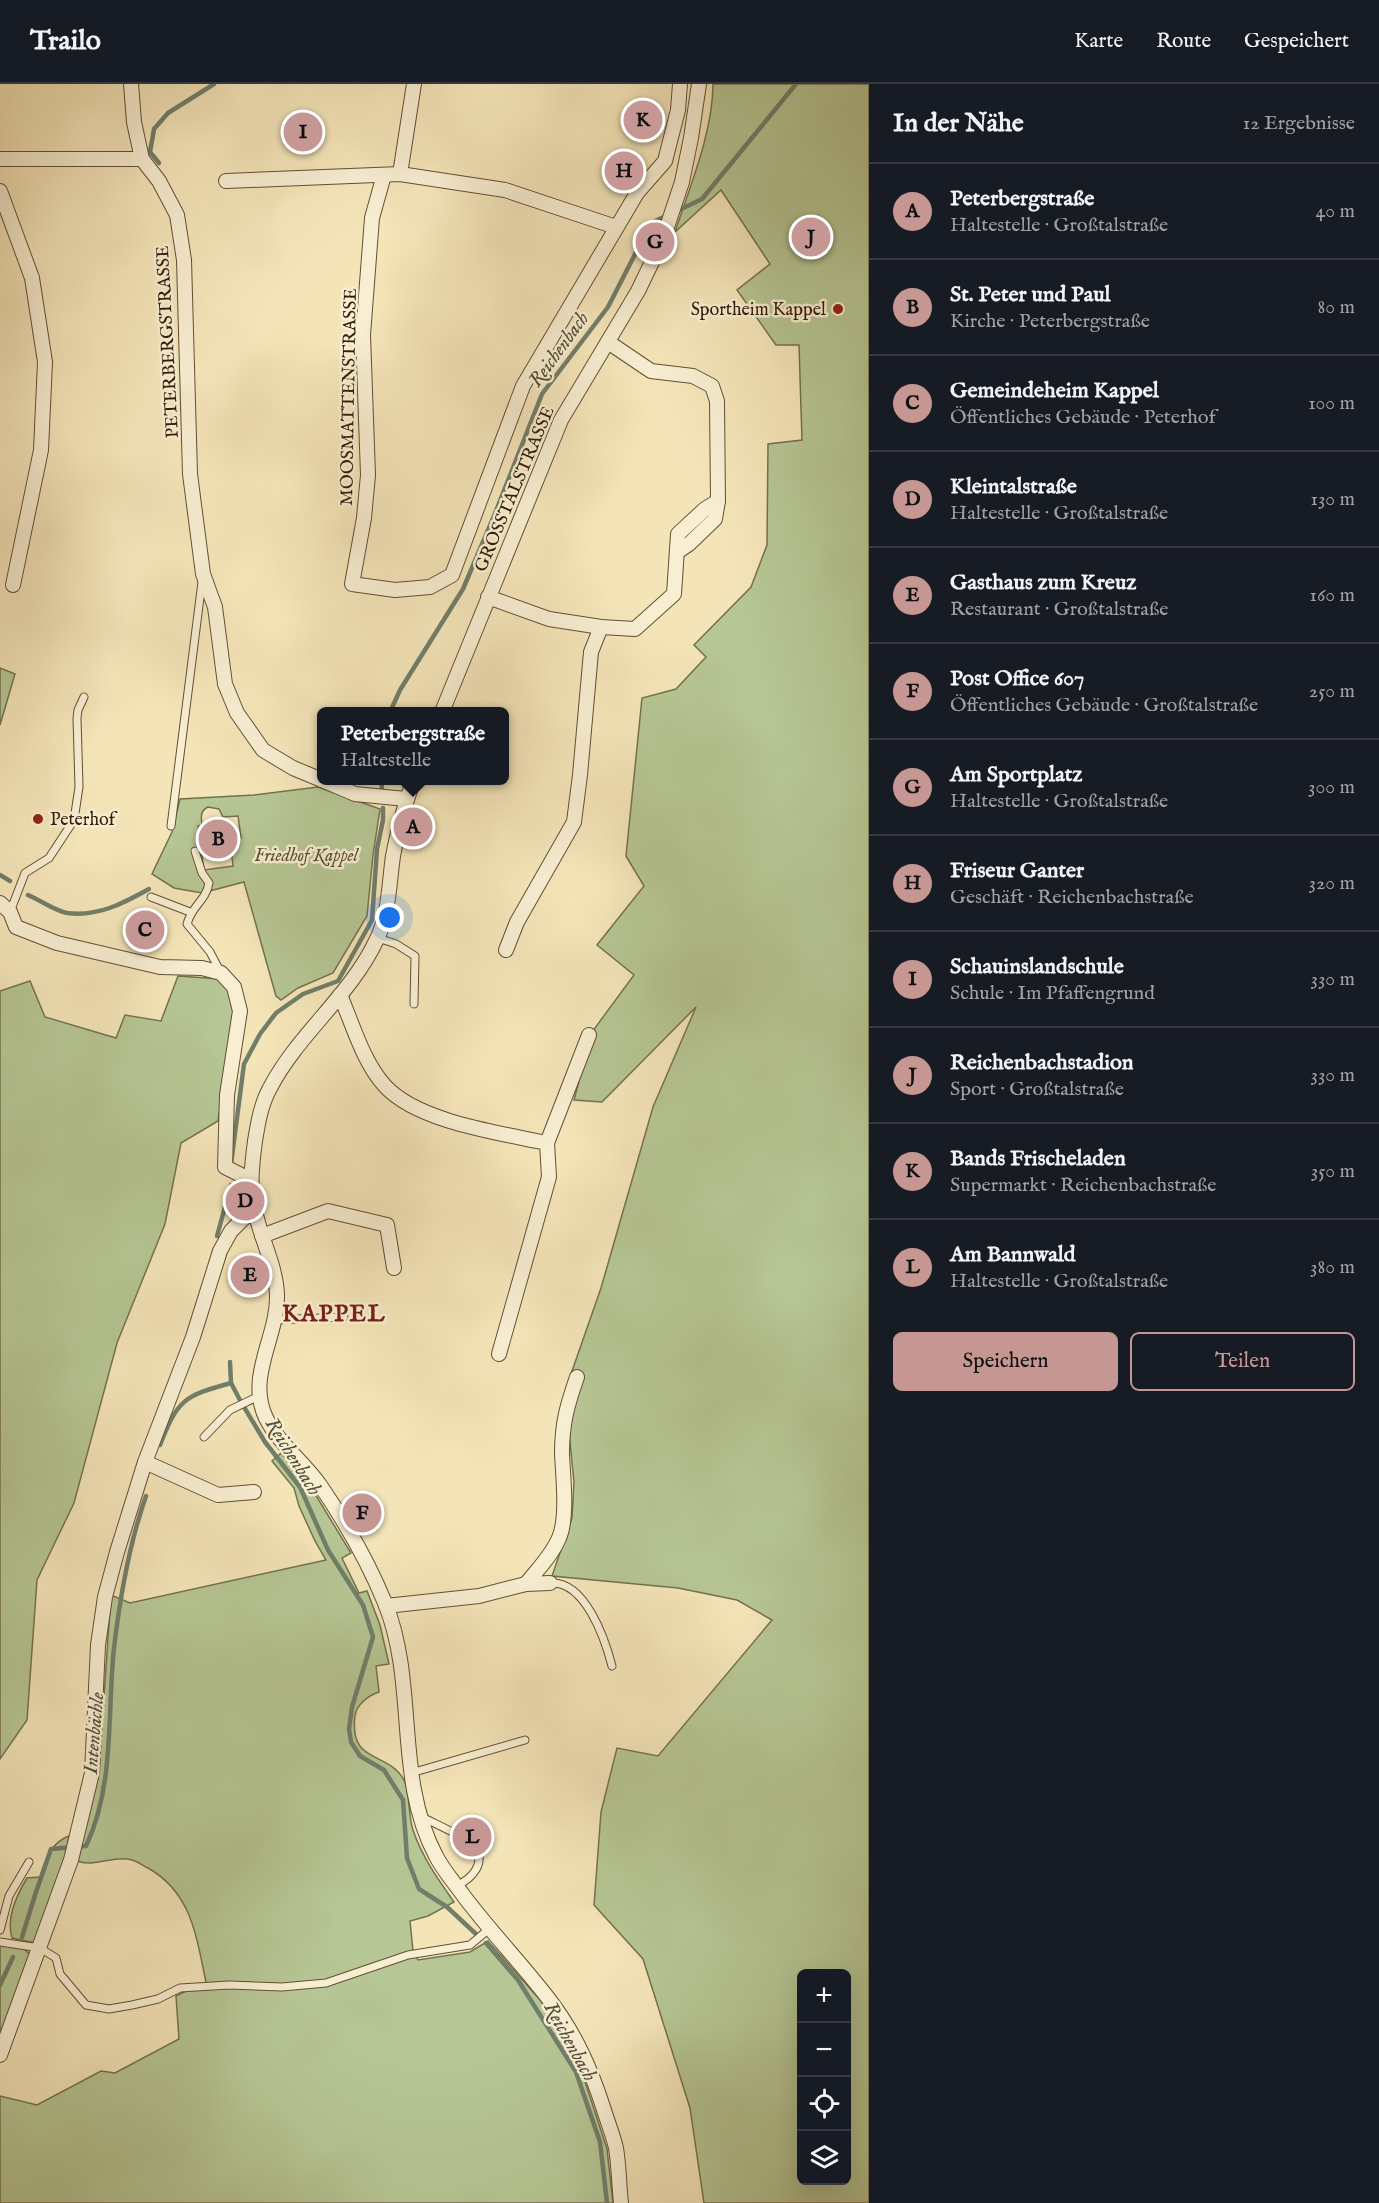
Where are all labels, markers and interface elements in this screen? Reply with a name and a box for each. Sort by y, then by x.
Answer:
text: Trailo [30,24,101,59]
text: Karte [1074,28,1123,55]
text: Route [1156,28,1211,55]
text: Gespeichert [1244,28,1349,55]
pin: K [624,98,662,142]
text: In der Nähe [893,107,1024,140]
pin: I [284,110,322,154]
text: 12 Ergebnisse [1243,111,1355,136]
pin: H [604,148,644,194]
text: Peterbergstraße [950,185,1094,213]
text: A [906,199,919,224]
text: 40 m [1316,199,1355,224]
text: Haltestelle · Großtalstraße [950,213,1168,238]
pin: J [792,214,830,260]
pin: G [636,220,674,264]
street label: PETERBERGSTRASSE [152,245,185,439]
text: St. Peter und Paul [950,281,1111,309]
street label: MOOSMATTENSTRASSE [336,288,363,506]
text: B [906,295,919,320]
text: 80 m [1318,295,1355,320]
place label: Sportheim Kappel [691,299,826,322]
marker: Sportheim Kappel [831,302,845,316]
water label: Reichenbach [524,307,595,392]
text: Kirche · Peterbergstraße [950,309,1150,334]
text: Gemeindeheim Kappel [950,377,1159,405]
text: C [905,391,920,416]
text: 100 m [1308,391,1355,416]
street label: GROSSTALSTRASSE [470,403,561,576]
text: Öffentliches Gebäude · Peterhof [950,405,1216,430]
text: Kleintalstraße [950,473,1077,501]
text: D [904,487,921,512]
text: 130 m [1310,487,1355,512]
text: Haltestelle · Großtalstraße [950,501,1168,526]
text: Gasthaus zum Kreuz [950,569,1137,597]
text: E [906,583,919,608]
text: 160 m [1309,583,1355,608]
text: Restaurant · Großtalstraße [950,597,1169,622]
text: Post Office 607 [950,665,1084,693]
text: F [906,679,919,704]
text: 250 m [1309,679,1355,704]
text: Öffentliches Gebäude · Großtalstraße [950,693,1258,718]
popup [317,707,509,785]
text: Peterbergstraße [341,720,485,748]
text: Haltestelle [341,748,431,773]
text: Am Sportplatz [950,761,1082,789]
text: G [905,775,920,800]
text: 300 m [1308,775,1355,800]
text: Haltestelle · Großtalstraße [950,789,1168,814]
pin: A [394,804,432,850]
place label: Peterhof [50,809,119,832]
marker: Peterhof [31,812,45,826]
pin: B [198,816,238,861]
park label: Friedhof Kappel [254,845,360,868]
text: Friseur Ganter [950,857,1084,885]
text: H [904,871,921,896]
text: 320 m [1309,871,1355,896]
text: Geschäft · Reichenbachstraße [950,885,1194,910]
your location [375,903,404,932]
pin: C [126,908,164,952]
text: Schauinslandschule [950,953,1124,981]
text: I [908,967,917,992]
text: 330 m [1310,967,1355,992]
text: Schule · Im Pfaffengrund [950,981,1155,1006]
text: Reichenbachstadion [950,1049,1134,1077]
text: J [908,1063,917,1088]
text: 330 m [1310,1063,1355,1088]
text: Sport · Großtalstraße [950,1077,1124,1102]
text: Bands Frischeladen [950,1145,1126,1173]
text: K [905,1159,920,1184]
text: 350 m [1311,1159,1355,1184]
text: Supermarkt · Reichenbachstraße [950,1173,1217,1198]
pin: D [226,1178,264,1224]
text: Am Bannwald [950,1241,1076,1269]
pin: E [230,1252,270,1298]
text: L [905,1255,920,1280]
text: 380 m [1310,1255,1355,1280]
text: Haltestelle · Großtalstraße [950,1269,1168,1294]
district label: KAPPEL [282,1299,386,1330]
button: Speichern [893,1332,1118,1391]
button: Teilen [1130,1332,1355,1391]
water label: Reichenbach [259,1413,327,1501]
pin: F [342,1490,382,1536]
water label: Intenbächle [78,1691,111,1776]
pin: L [452,1814,492,1860]
map controls [797,1969,851,2185]
button: + [797,1969,851,2023]
water label: Reichenbach [538,1998,602,2086]
button: − [797,2023,851,2077]
button: locate [797,2077,851,2131]
button: layers [797,2131,851,2185]

